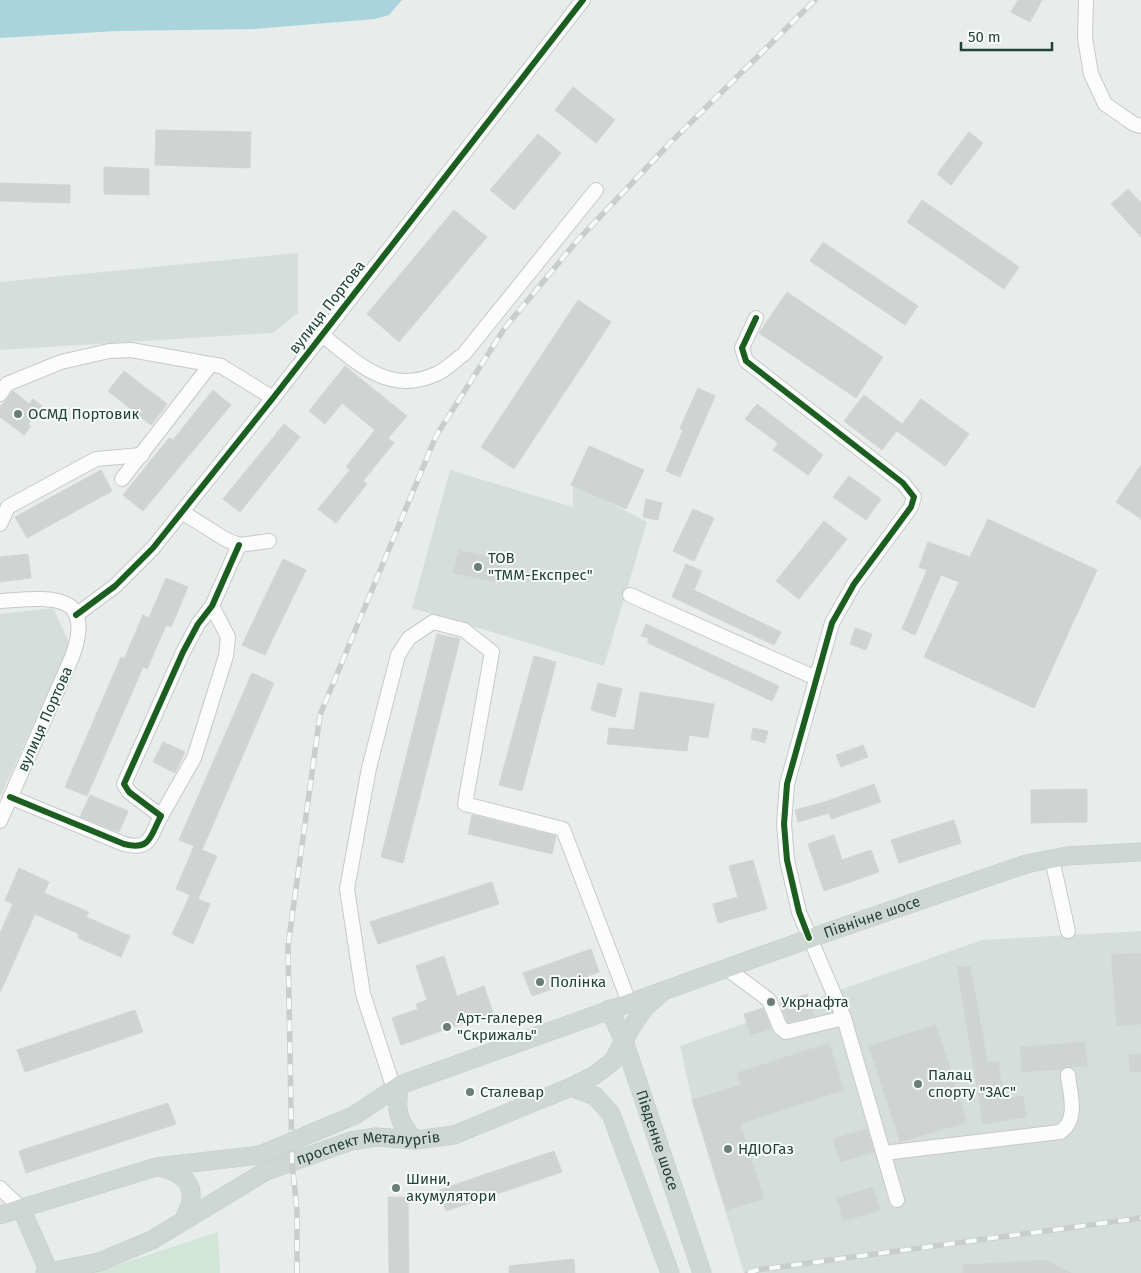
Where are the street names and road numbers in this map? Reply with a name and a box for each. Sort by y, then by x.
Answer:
street label: вулиця Портова [285,257,369,357]
street label: вулиця Портова [14,664,76,774]
street label: Північне шосе [821,892,923,942]
street label: Південне шосе [632,1088,683,1193]
street label: проспект Металургів [294,1128,441,1169]

